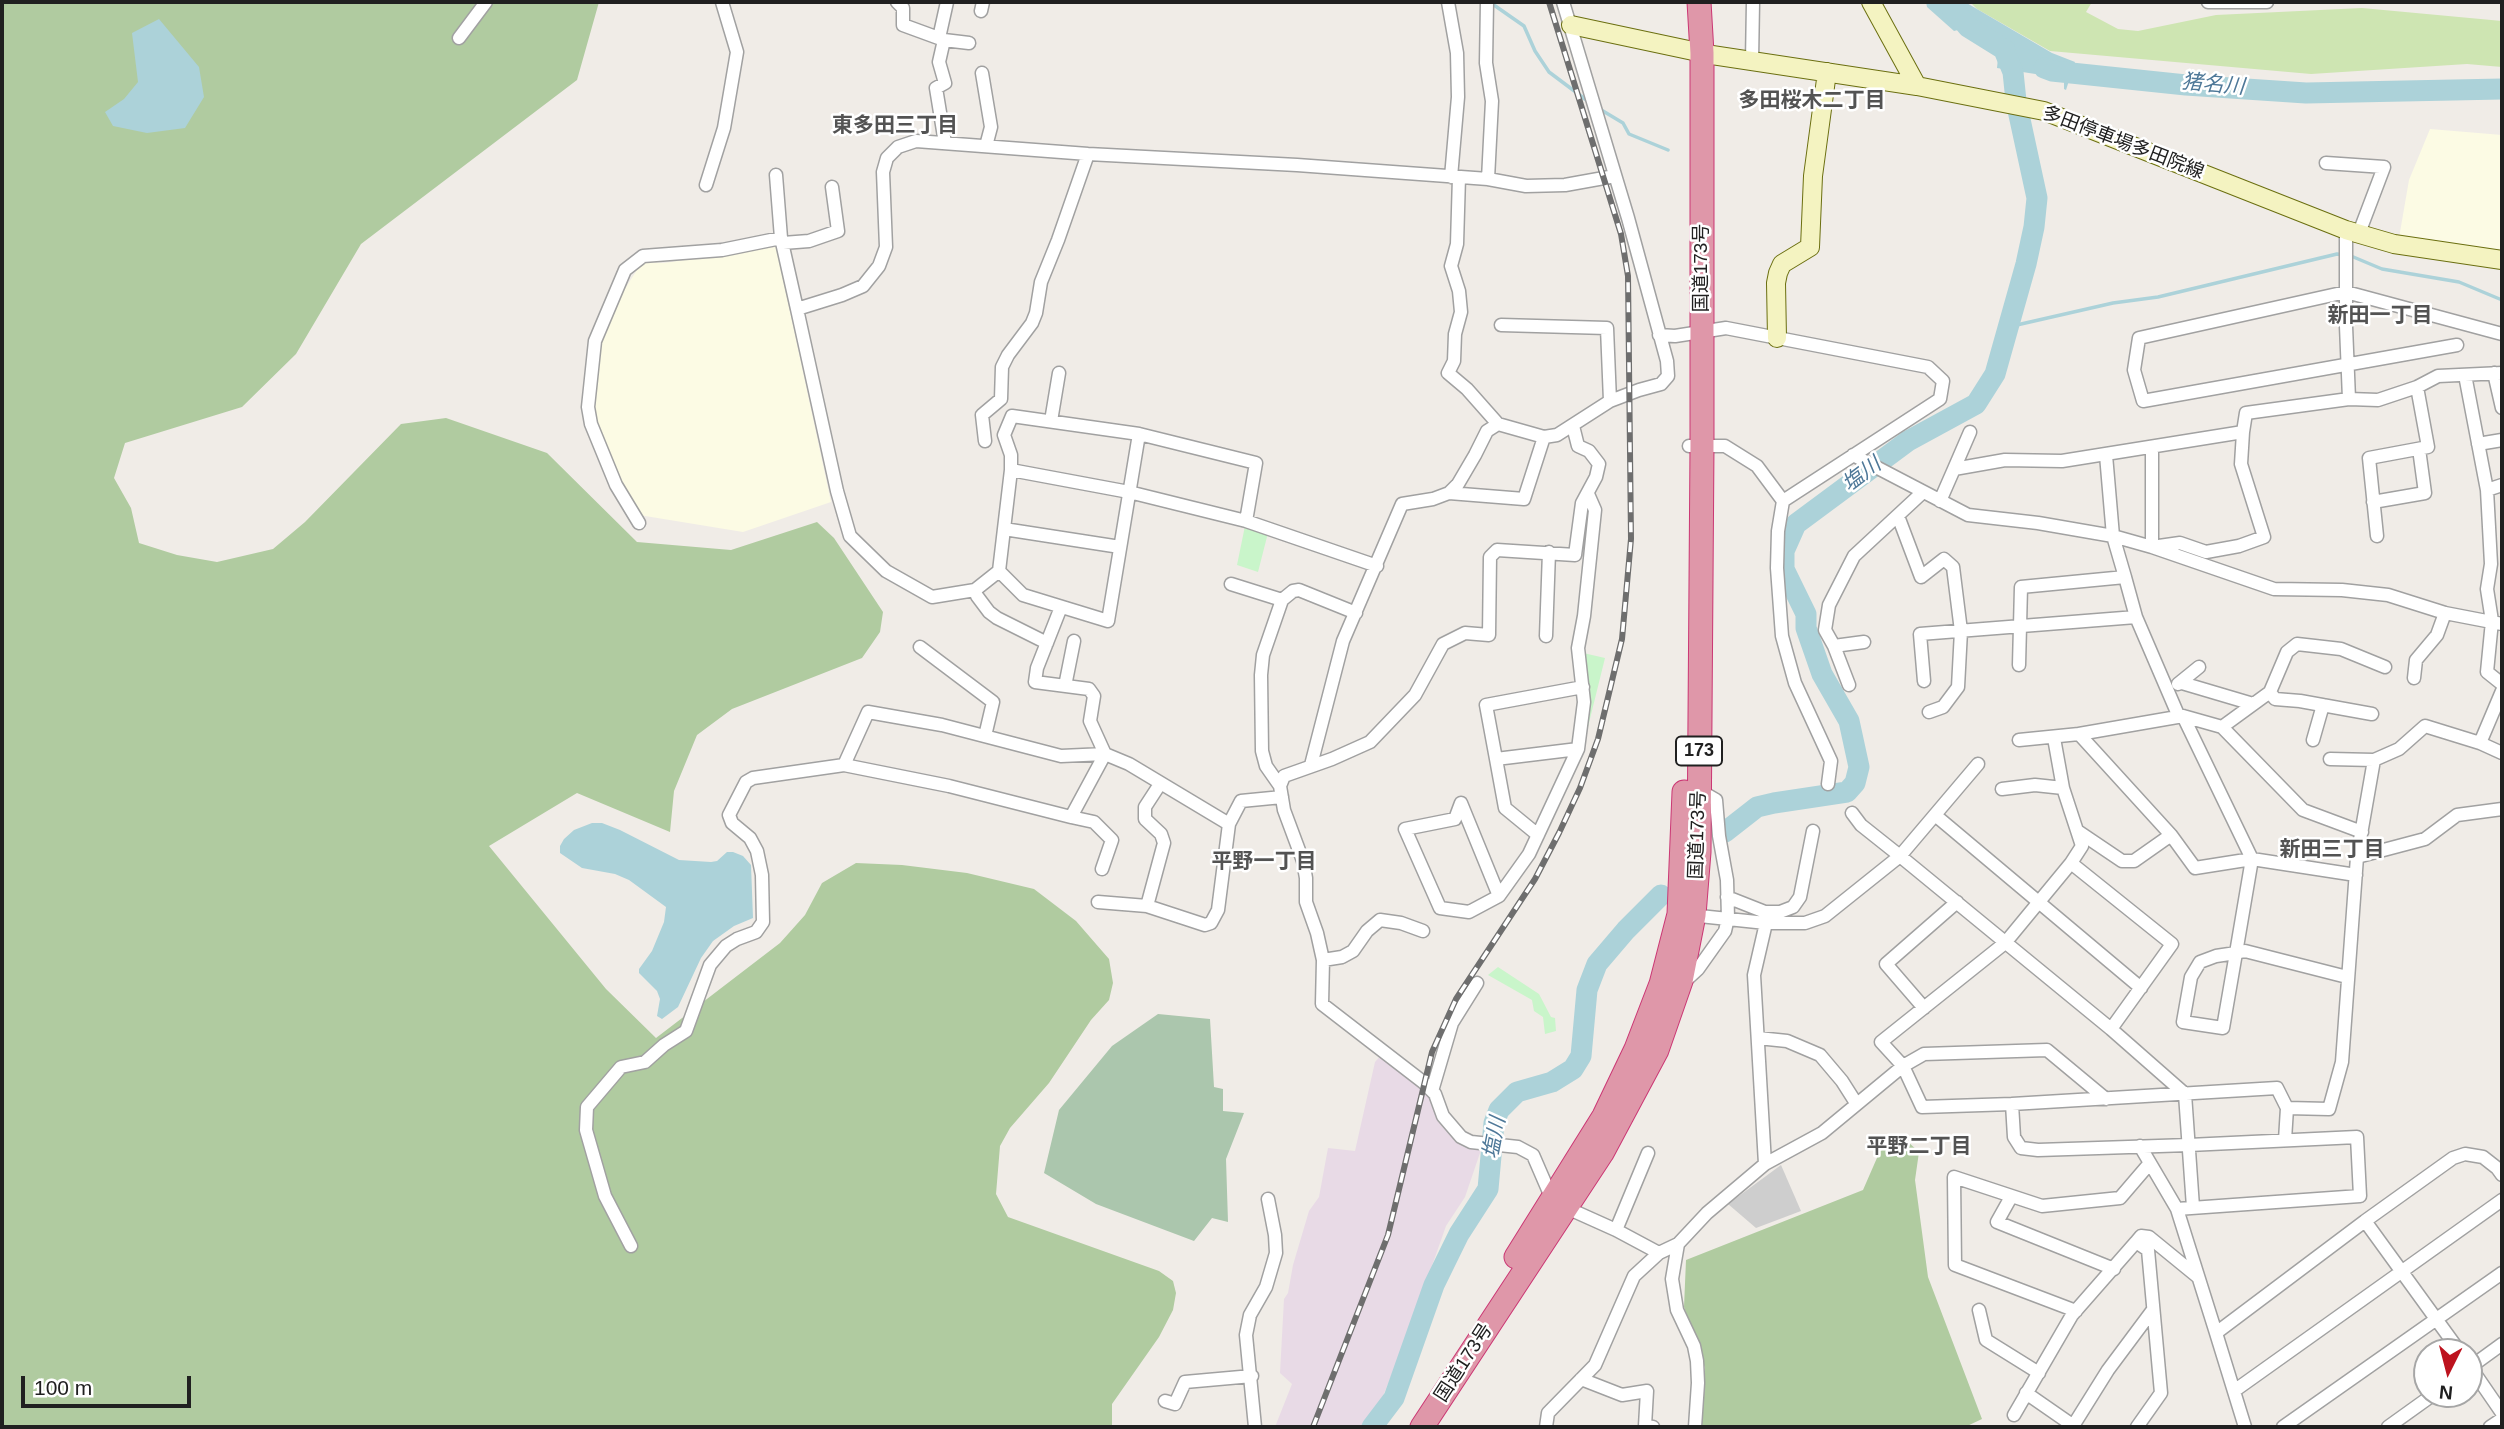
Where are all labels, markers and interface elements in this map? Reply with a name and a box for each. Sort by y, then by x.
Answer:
water label: 猪名川 [2181,70,2245,100]
district label: 多田桜木二丁目 [1739,88,1885,114]
street label: 多田停車場多田院線 [2039,102,2207,184]
district label: 東多田三丁目 [832,113,958,139]
street label: 国道173号 [1691,224,1713,312]
district label: 新田一丁目 [2328,303,2432,329]
water label: 塩川 [1838,452,1886,498]
road number: 173 [1676,736,1722,766]
street label: 国道173号 [1685,790,1711,880]
district label: 新田三丁目 [2280,837,2384,863]
district label: 平野一丁目 [1212,849,1316,875]
water label: 塩川 [1479,1115,1511,1161]
district label: 平野二丁目 [1867,1134,1971,1160]
street label: 国道173号 [1430,1320,1498,1406]
north arrow [2413,1338,2483,1408]
scale bar [24,1362,194,1406]
text: 100 m [34,1376,92,1399]
text: N [2438,1381,2454,1404]

